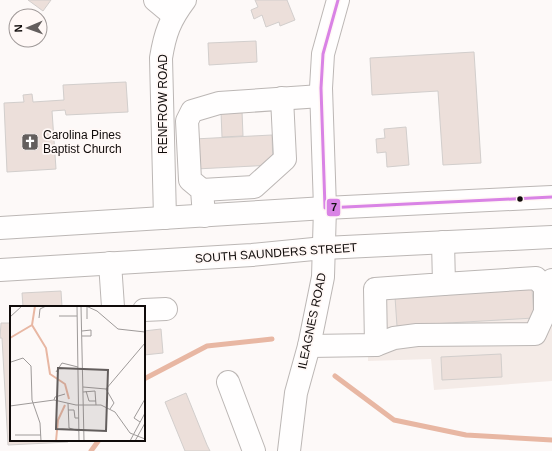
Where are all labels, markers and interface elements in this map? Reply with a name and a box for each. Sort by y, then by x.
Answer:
north arrow [8,8,48,48]
text: N [12,24,24,33]
street label: RENFROW ROAD [156,54,170,154]
place label: Carolina Pines Baptist Church [43,128,122,156]
church icon: Carolina Pines Baptist Church [20,132,40,152]
unlabelled marker [515,194,525,204]
line badge: 7 [326,198,341,217]
text: 7 [331,201,337,213]
street label: SOUTH SAUNDERS STREET [194,240,358,266]
street label: ILEAGNES ROAD [295,271,329,370]
inset map [10,306,145,441]

